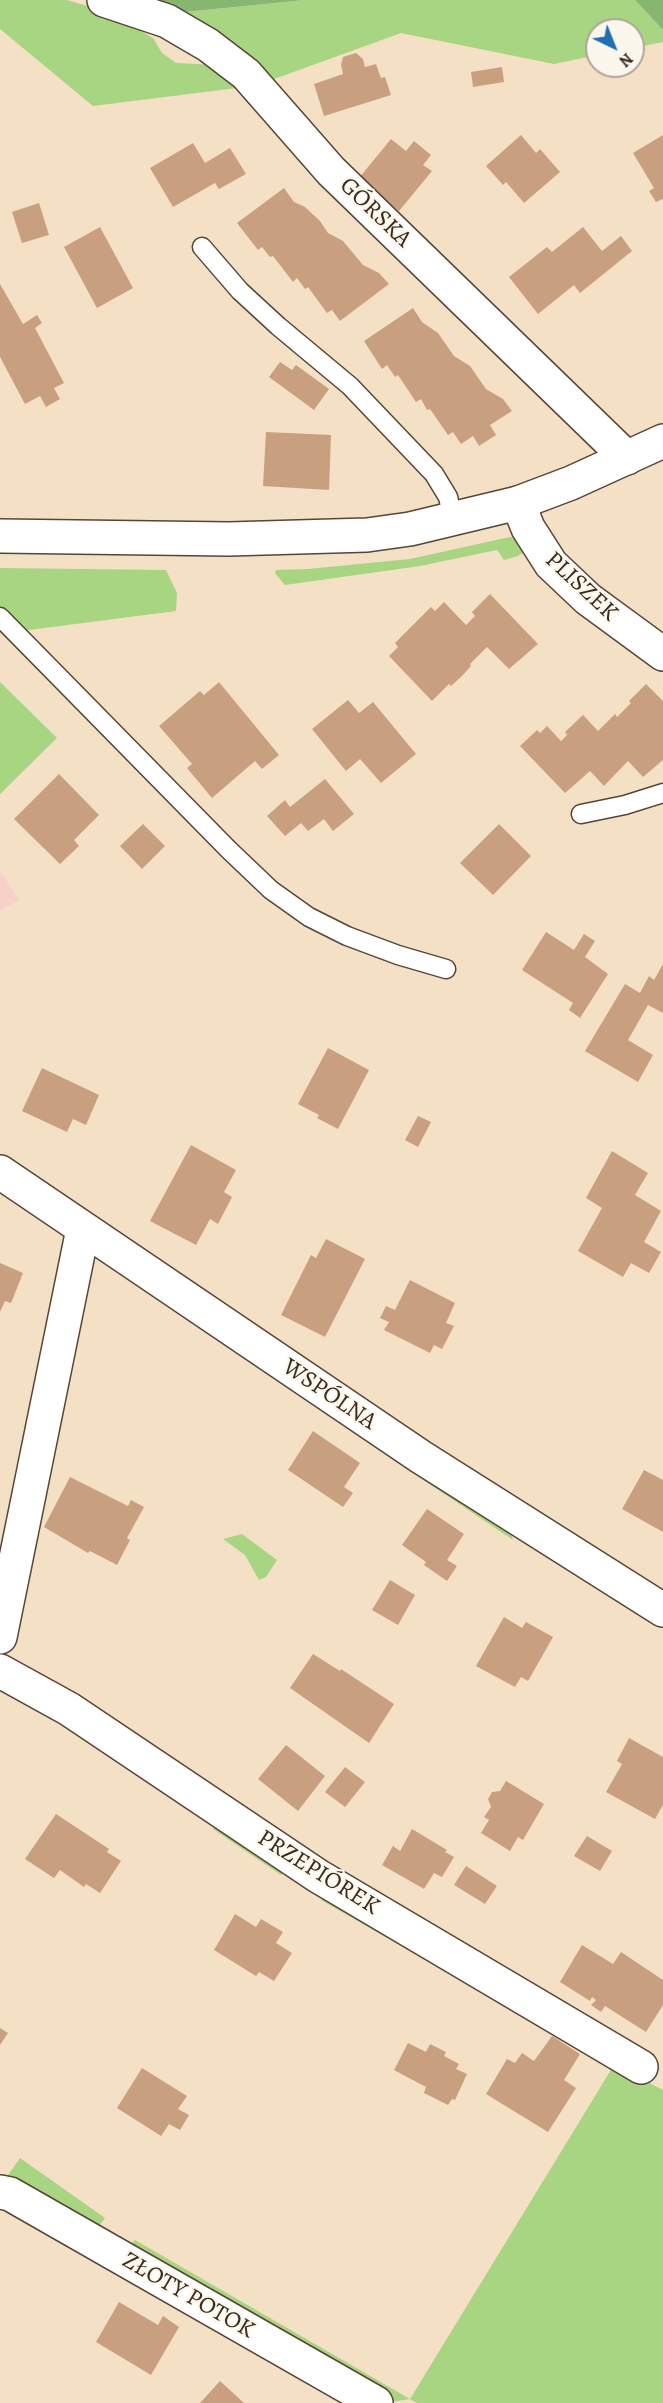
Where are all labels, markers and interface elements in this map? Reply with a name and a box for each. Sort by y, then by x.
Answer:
north arrow [585,18,645,78]
text: N [614,48,638,72]
street label: GÓRSKA [333,172,417,254]
street label: PLISZEK [539,546,623,628]
street label: WSPÓLNA [276,1353,382,1437]
street label: PRZEPIÓREK [252,1824,384,1922]
street label: ZŁOTY POTOK [117,2247,259,2345]

